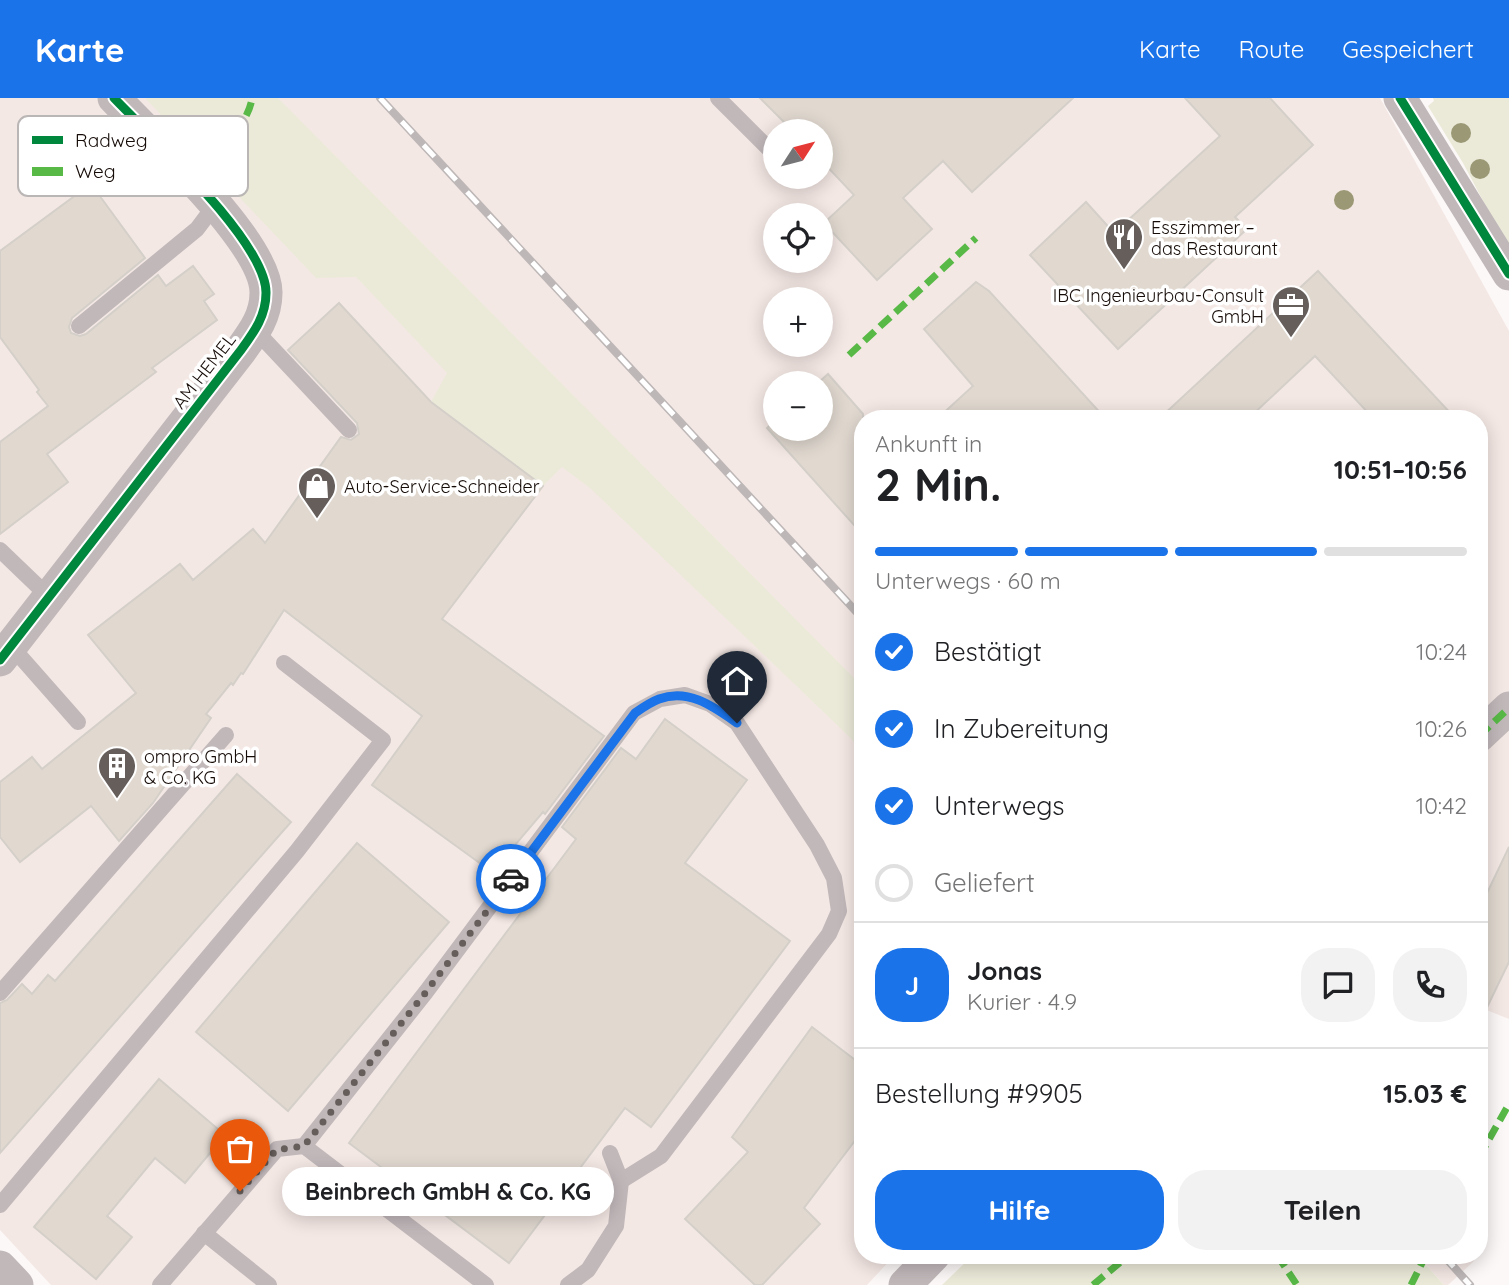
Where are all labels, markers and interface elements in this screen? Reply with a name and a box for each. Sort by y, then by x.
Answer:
text: Karte [35,29,124,70]
text: Karte [1139,34,1201,64]
text: Route [1239,34,1304,64]
text: Gespeichert [1342,34,1474,64]
legend [18,116,248,196]
north arrow [763,119,833,189]
map controls [763,119,833,441]
text: Radweg [75,128,148,152]
text: Weg [75,159,116,183]
button: locate [763,203,833,273]
restaurant icon: Esszimmer – das Restaurant [1103,216,1145,271]
place label: Esszimmer – das Restaurant [1151,216,1278,260]
place label: IBC Ingenieurbau-Consult GmbH [1053,284,1264,328]
office icon: IBC Ingenieurbau-Consult GmbH [1270,284,1312,339]
button: + [763,287,833,357]
street label: AM HEMEL [167,328,241,413]
button: − [763,371,833,441]
text: Ankunft in [875,429,982,458]
text: 10:51–10:56 [1334,453,1467,486]
text: 2 Min. [875,455,1001,513]
shop icon: Auto-Service-Schneider [296,465,338,520]
place label: Auto-Service-Schneider [344,475,540,498]
text: Unterwegs · 60 m [875,566,1061,595]
icon: check [875,633,913,671]
text: Bestätigt [934,635,1042,668]
text: 10:24 [1416,637,1467,666]
pin [707,651,767,723]
icon: home [718,662,756,700]
icon: check [875,710,913,748]
text: In Zubereitung [934,712,1109,745]
text: 10:26 [1415,714,1467,743]
building icon: ompro GmbH & Co. KG [96,745,138,800]
place label: ompro GmbH & Co. KG [144,745,257,789]
icon: check [875,787,913,825]
text: Unterwegs [934,789,1065,822]
text: 10:42 [1416,791,1467,820]
courier [476,844,546,914]
icon: car [492,860,530,898]
text: Geliefert [934,866,1035,899]
button: chat [1301,948,1375,1022]
button: phone [1393,948,1467,1022]
text: Jonas [967,954,1042,987]
text: J [905,969,919,1002]
text: Kurier · 4.9 [967,987,1077,1016]
text: Bestellung #9905 [875,1077,1083,1110]
text: 15.03 € [1383,1077,1467,1110]
pin [210,1119,270,1191]
icon: bag [221,1130,259,1168]
callout: Beinbrech GmbH & Co. KG [282,1166,614,1216]
button: Hilfe [875,1170,1164,1250]
button: Teilen [1178,1170,1467,1250]
text: Beinbrech GmbH & Co. KG [305,1177,591,1206]

